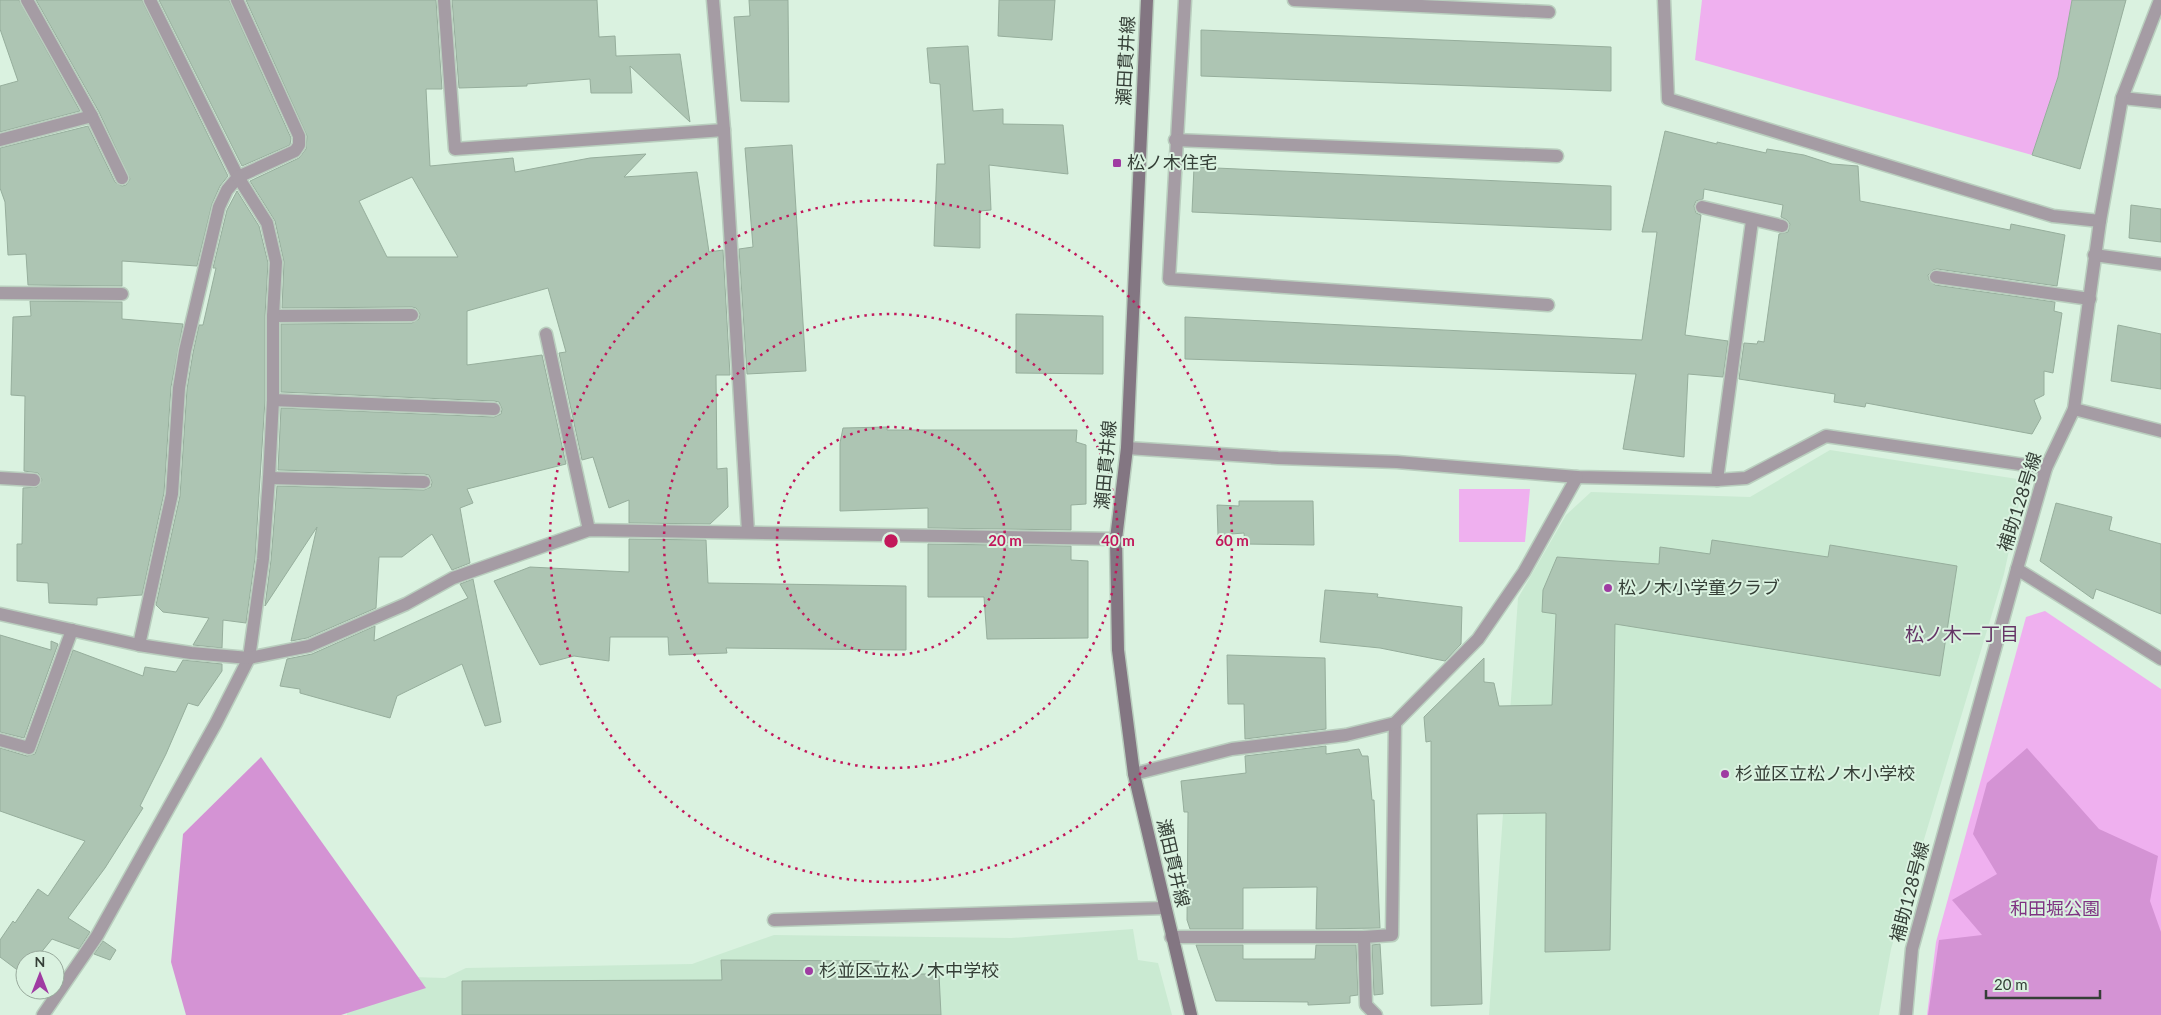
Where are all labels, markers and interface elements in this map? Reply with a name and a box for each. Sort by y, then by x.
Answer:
street label: 瀬田貫井線 [1112,15,1138,106]
place label: 松ノ木住宅 [1127,151,1217,173]
marker: 松ノ木住宅 [1111,157,1123,169]
street label: 瀬田貫井線 [1090,419,1120,511]
street label: 補助128号線 [1993,449,2045,554]
text: 20 m [988,531,1022,549]
text: 40 m [1101,531,1135,549]
text: 60 m [1215,531,1249,549]
centre of rings [882,532,900,550]
place label: 松ノ木小学童クラブ [1618,576,1780,598]
marker: 松ノ木小学童クラブ [1602,582,1614,594]
district label: 松ノ木一丁目 [1905,622,2019,645]
place label: 杉並区立松ノ木小学校 [1735,762,1915,784]
marker: 杉並区立松ノ木小学校 [1719,768,1731,780]
street label: 瀬田貫井線 [1153,816,1195,909]
street label: 補助128号線 [1885,839,1933,944]
park label: 和田堀公園 [2010,897,2100,919]
north arrow [15,950,65,1000]
text: N [35,953,45,970]
place label: 杉並区立松ノ木中学校 [819,959,999,981]
marker: 杉並区立松ノ木中学校 [803,965,815,977]
scale bar [1986,968,2100,1000]
text: 20 m [1994,975,2028,993]

